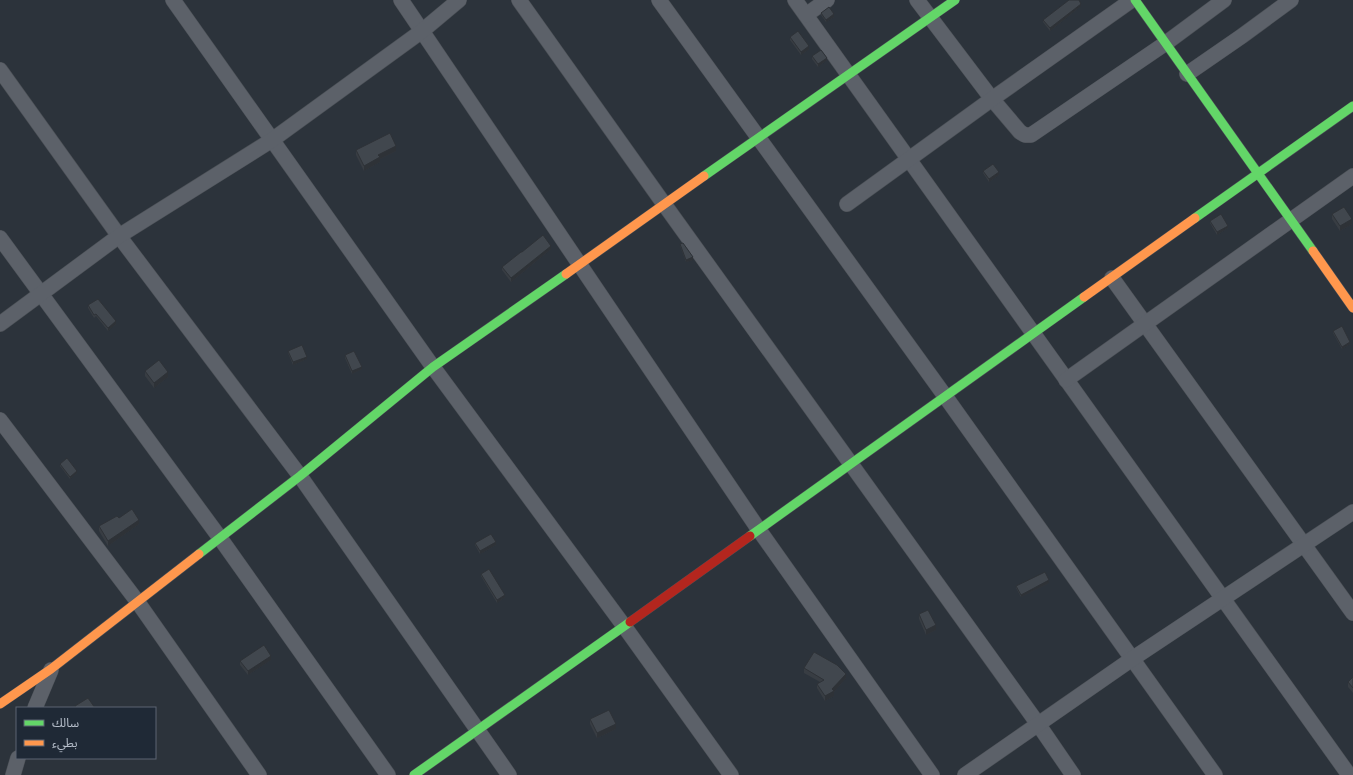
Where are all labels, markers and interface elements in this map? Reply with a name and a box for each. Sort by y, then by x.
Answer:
legend [16,707,156,759]
text: سالك [52,715,79,730]
text: بطيء [52,735,78,753]

